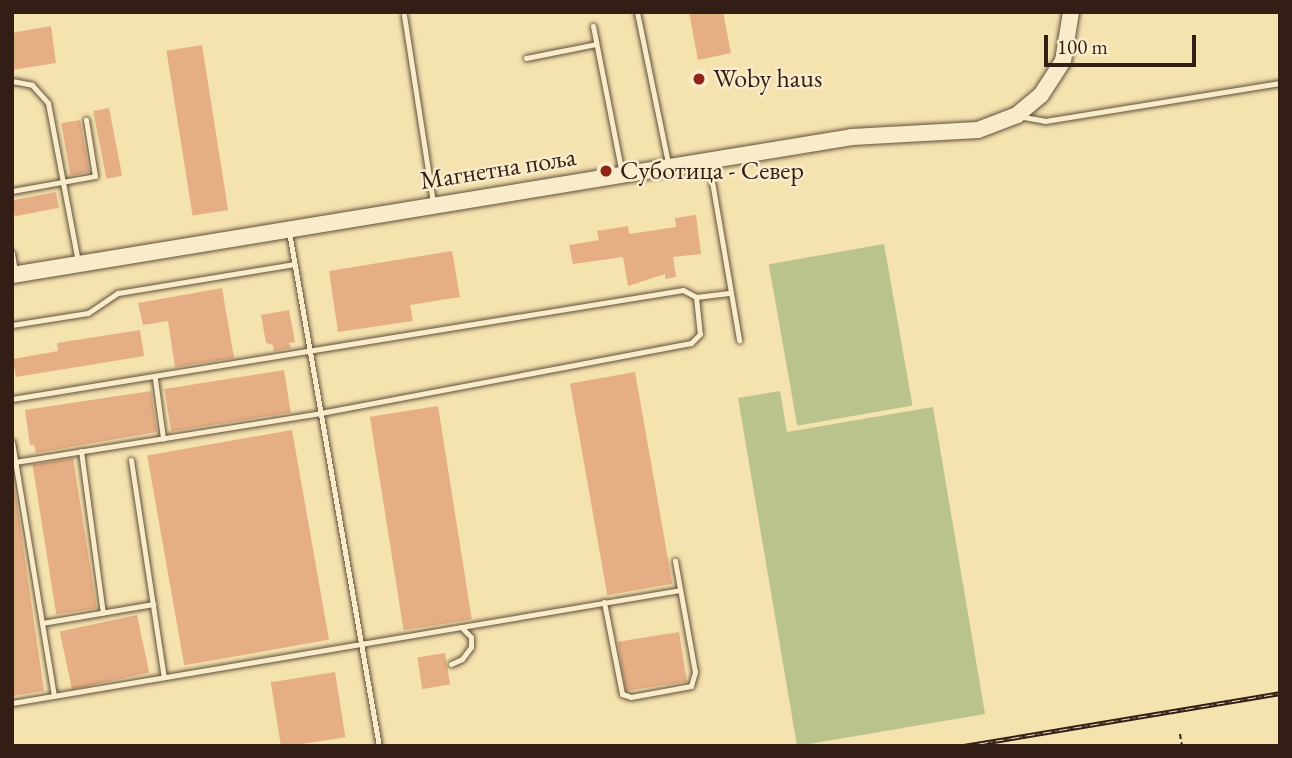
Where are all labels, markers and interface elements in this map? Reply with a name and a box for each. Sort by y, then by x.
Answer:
scale bar [1047,21,1199,65]
text: 100 m [1057,33,1108,60]
place label: Woby haus [713,63,822,95]
marker: Woby haus [691,71,707,87]
street label: Магнетна поља [418,141,578,197]
place label: Суботица - Север [620,155,804,187]
marker: Суботица - Север [598,163,614,179]

